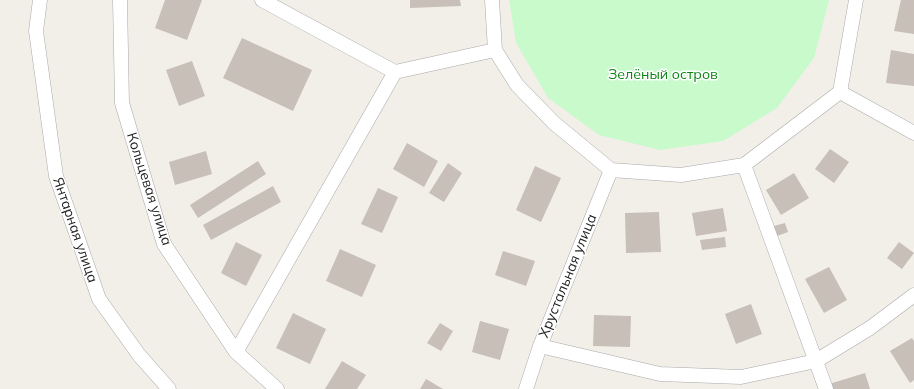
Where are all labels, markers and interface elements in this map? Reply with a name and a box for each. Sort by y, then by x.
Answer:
park label: Зелёный остров [608,67,718,83]
street label: Кольцевая улица [123,130,175,248]
street label: Янтарная улица [49,175,101,285]
street label: Хрустальная улица [535,212,601,340]

